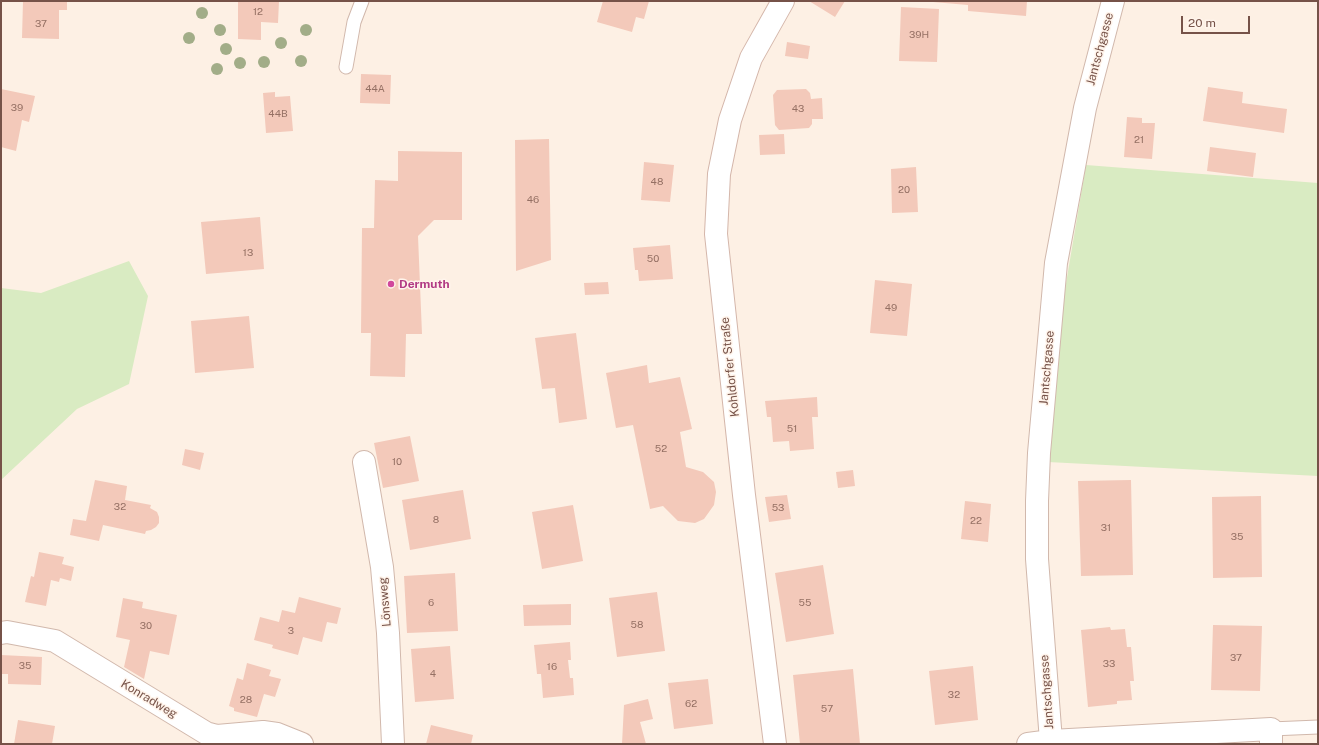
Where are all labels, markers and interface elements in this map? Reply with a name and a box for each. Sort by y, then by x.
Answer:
house number: 12 [253,6,263,18]
scale bar [1183,8,1252,34]
street label: Jantschgasse [1083,11,1117,87]
text: 20 m [1188,16,1216,30]
house number: 37 [35,18,47,30]
house number: 39H [909,29,929,41]
house number: 44A [365,83,385,95]
house number: 39 [11,102,23,114]
house number: 43 [792,103,804,115]
house number: 44B [268,108,288,120]
house number: 21 [1134,134,1144,146]
house number: 48 [651,176,663,188]
house number: 20 [898,184,910,196]
house number: 46 [527,194,539,206]
house number: 13 [243,247,253,259]
house number: 50 [647,253,659,265]
place label: Dermuth [399,277,449,291]
marker: Dermuth [386,279,396,289]
house number: 49 [885,302,897,314]
street label: Kohldorfer Straße [718,316,742,418]
street label: Jantschgasse [1037,330,1057,406]
house number: 51 [787,423,797,435]
house number: 52 [655,443,667,455]
house number: 10 [392,456,402,468]
house number: 32 [114,501,126,513]
house number: 53 [772,502,784,514]
house number: 8 [433,514,439,526]
house number: 22 [970,515,982,527]
house number: 31 [1101,522,1111,534]
house number: 35 [1231,531,1243,543]
street label: Lönsweg [376,577,394,627]
house number: 6 [428,597,434,609]
house number: 55 [799,597,811,609]
house number: 58 [631,619,643,631]
house number: 30 [140,620,152,632]
house number: 3 [288,625,294,637]
house number: 37 [1230,652,1242,664]
street label: Jantschgasse [1037,654,1057,730]
house number: 33 [1103,658,1115,670]
house number: 35 [19,660,31,672]
house number: 16 [547,661,557,673]
house number: 4 [430,668,436,680]
street label: Konradweg [118,677,180,721]
house number: 32 [948,689,960,701]
house number: 28 [240,694,252,706]
house number: 62 [685,698,697,710]
house number: 57 [821,703,833,715]

